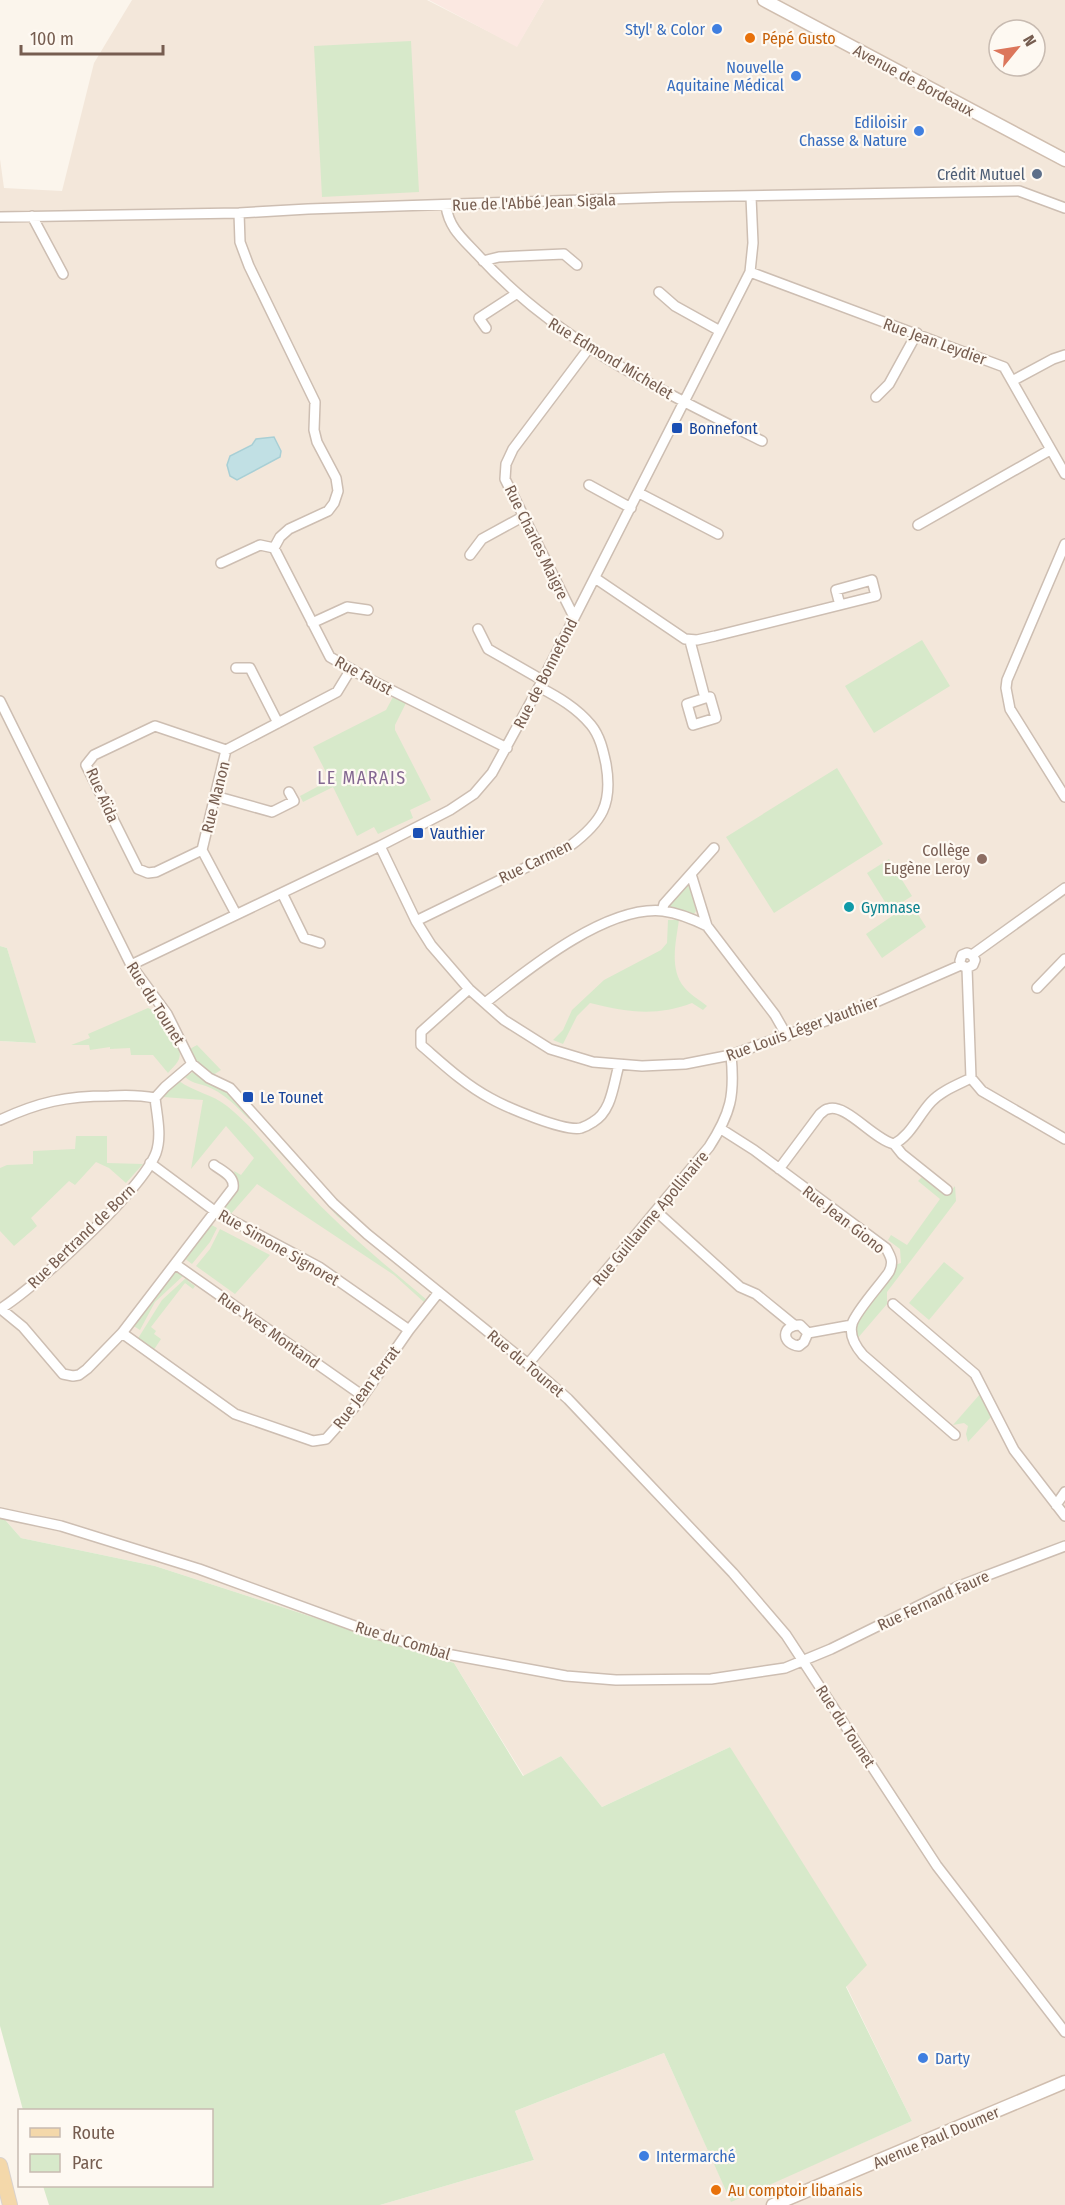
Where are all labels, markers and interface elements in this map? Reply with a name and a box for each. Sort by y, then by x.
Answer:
scale bar [21,18,164,56]
north arrow [987,18,1047,78]
place label: Styl' & Color [625,20,705,39]
marker: Styl' & Color [710,22,724,36]
text: 100 m [30,28,74,50]
place label: Pépé Gusto [762,29,836,48]
marker: Pépé Gusto [743,31,757,45]
text: N [1019,32,1040,50]
street label: Avenue de Bordeaux [850,41,977,120]
place label: Nouvelle Aquitaine Médical [667,58,784,95]
marker: Nouvelle Aquitaine Médical [789,69,803,83]
place label: Ediloisir Chasse & Nature [799,113,907,150]
marker: Ediloisir Chasse & Nature [912,124,926,138]
place label: Crédit Mutuel [937,165,1025,184]
marker: Crédit Mutuel [1030,167,1044,181]
street label: Rue de l'Abbé Jean Sigala [452,190,616,215]
street label: Rue Edmond Michelet [545,314,677,404]
street label: Rue Jean Leydier [881,314,990,369]
place label: Bonnefont [689,419,759,438]
marker: Bonnefont [670,421,684,435]
street label: Rue Charles Maigre [501,482,573,603]
street label: Rue de Bonnefond [509,615,581,731]
street label: Rue Faust [332,652,397,699]
street label: Rue Manon [197,759,234,835]
street label: Rue Aïda [82,765,123,826]
district label: LE MARAIS [317,767,407,789]
place label: Vauthier [430,824,485,843]
marker: Vauthier [411,826,425,840]
street label: Rue Carmen [496,836,575,887]
place label: Collège Eugène Leroy [884,841,971,878]
marker: Collège Eugène Leroy [975,852,989,866]
place label: Gymnase [861,898,921,917]
marker: Gymnase [842,900,856,914]
street label: Rue du Tounet [123,958,189,1049]
street label: Rue Louis Léger Vauthier [723,992,881,1065]
place label: Le Tounet [260,1088,324,1107]
marker: Le Tounet [241,1090,255,1104]
street label: Rue Guillaume Apollinaire [588,1147,712,1290]
street label: Rue Bertrand de Born [24,1180,139,1292]
street label: Rue Jean Giono [799,1181,889,1257]
street label: Rue Simone Signoret [215,1205,343,1290]
street label: Rue Yves Montand [214,1288,323,1373]
street label: Rue du Tounet [483,1326,569,1401]
street label: Rue Jean Ferrat [329,1341,404,1433]
street label: Rue Fernand Faure [874,1566,992,1635]
street label: Rue du Combal [353,1617,453,1664]
street label: Rue du Tounet [812,1682,880,1772]
place label: Darty [935,2049,971,2068]
marker: Darty [916,2051,930,2065]
street label: Avenue Paul Doumer [870,2102,1003,2173]
legend [18,2109,213,2187]
text: Route [72,2122,115,2144]
place label: Intermarché [656,2147,736,2166]
marker: Intermarché [637,2149,651,2163]
text: Parc [72,2152,103,2174]
place label: Au comptoir libanais [728,2181,863,2200]
marker: Au comptoir libanais [709,2183,723,2197]

